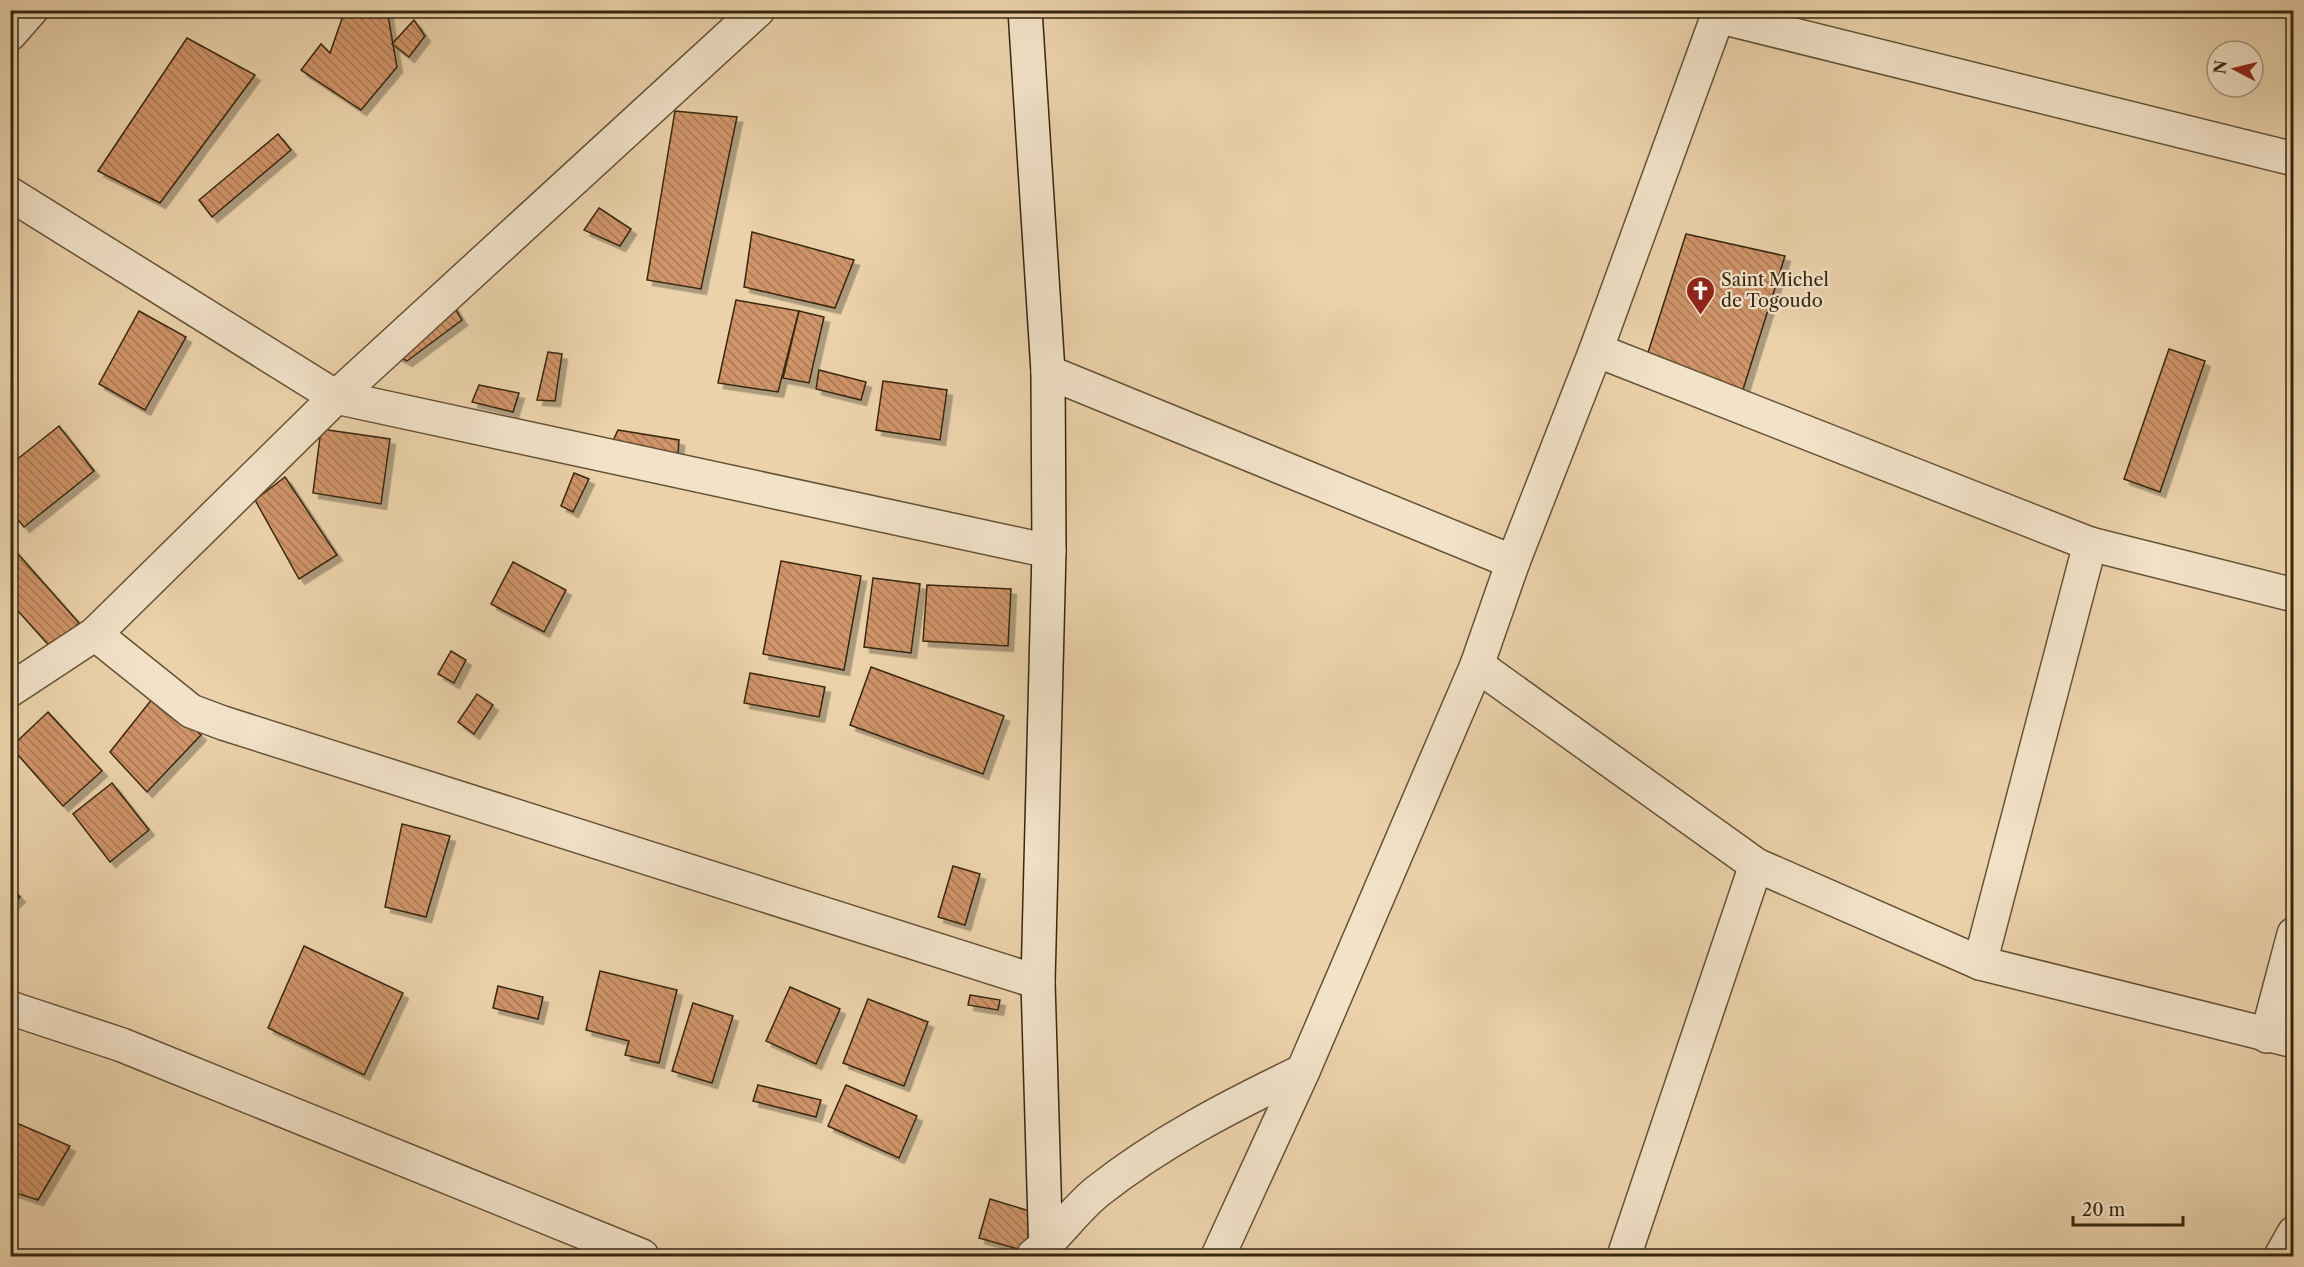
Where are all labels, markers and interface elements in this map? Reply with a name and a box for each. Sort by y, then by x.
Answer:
north arrow [2205,39,2265,99]
text: N [2209,59,2231,75]
place label: Saint Michel de Togoudo [1721,269,1829,312]
church icon: Saint Michel de Togoudo [1684,274,1716,316]
scale bar [2073,1189,2182,1227]
text: 20 m [2082,1199,2126,1221]

